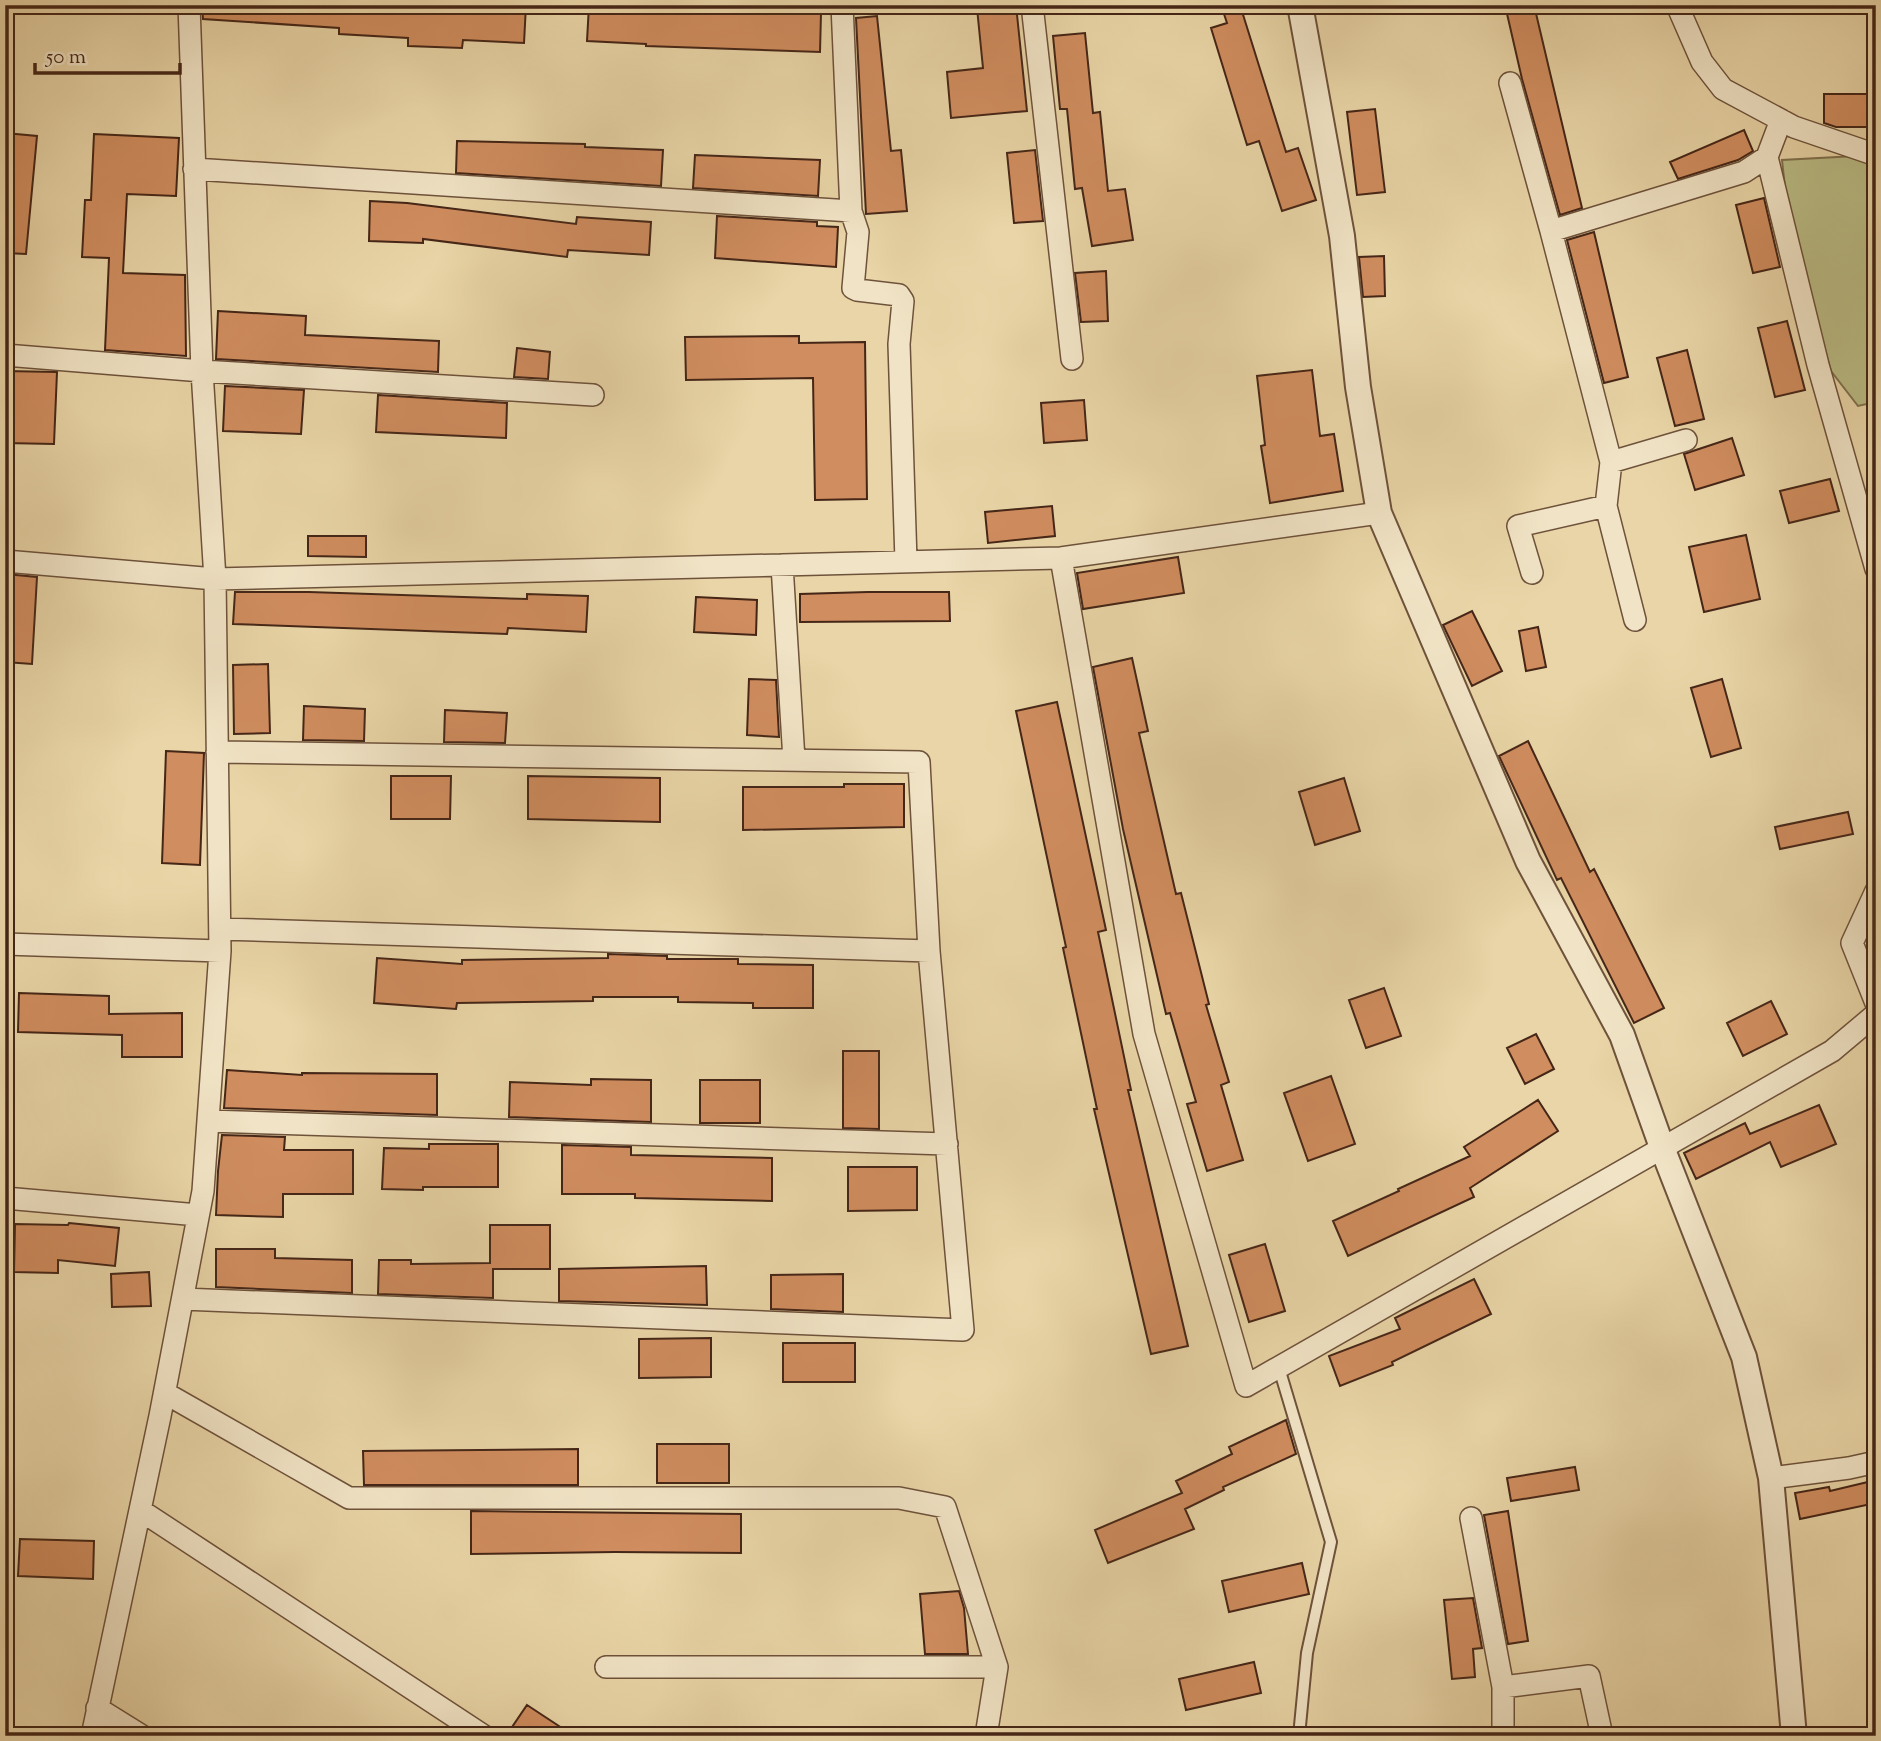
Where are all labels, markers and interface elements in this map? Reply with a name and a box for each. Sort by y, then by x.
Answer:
scale bar [35,32,180,76]
text: 50 m [45,43,86,73]

